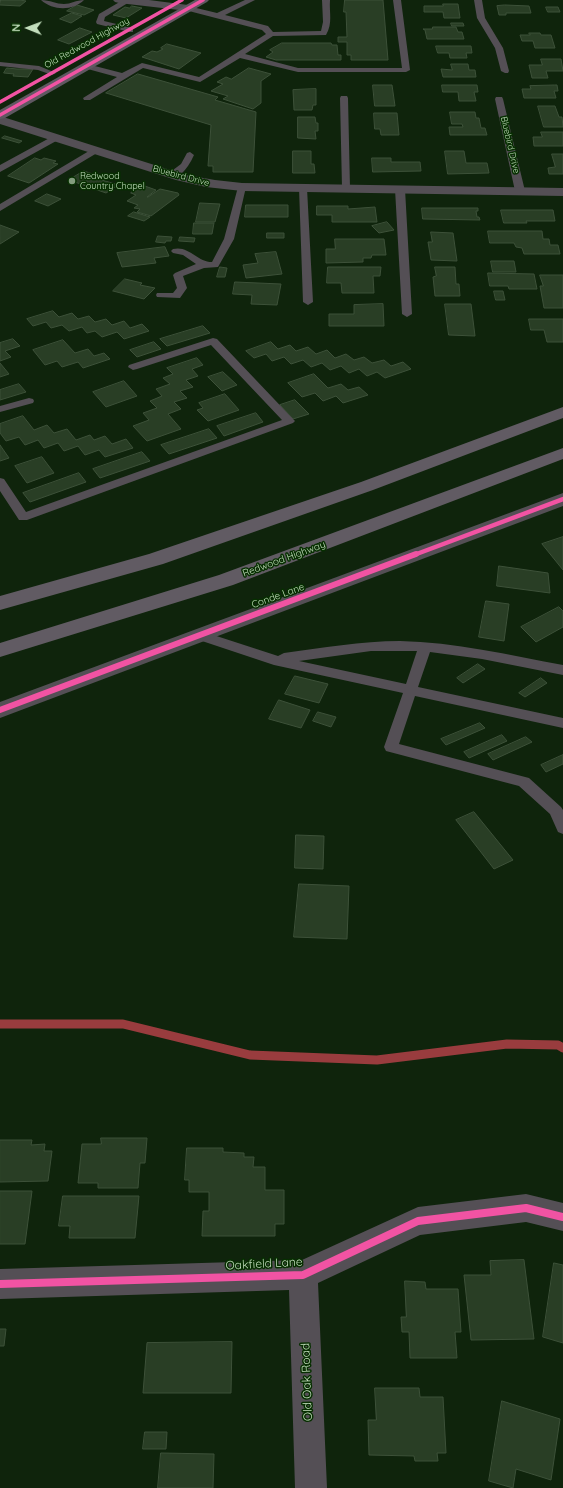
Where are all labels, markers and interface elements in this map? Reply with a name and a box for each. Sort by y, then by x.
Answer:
north arrow [8,8,48,48]
street label: Old Redwood Highway [43,15,131,71]
text: N [9,24,23,32]
street label: Bluebird Drive [498,115,522,175]
street label: Bluebird Drive [151,163,211,189]
place label: Redwood Country Chapel [80,171,145,192]
marker: Redwood Country Chapel [67,176,77,186]
street label: Redwood Highway [241,538,327,580]
street label: Conde Lane [250,581,306,611]
street label: Oakfield Lane [225,1255,303,1273]
street label: Old Oak Road [298,1343,316,1421]

